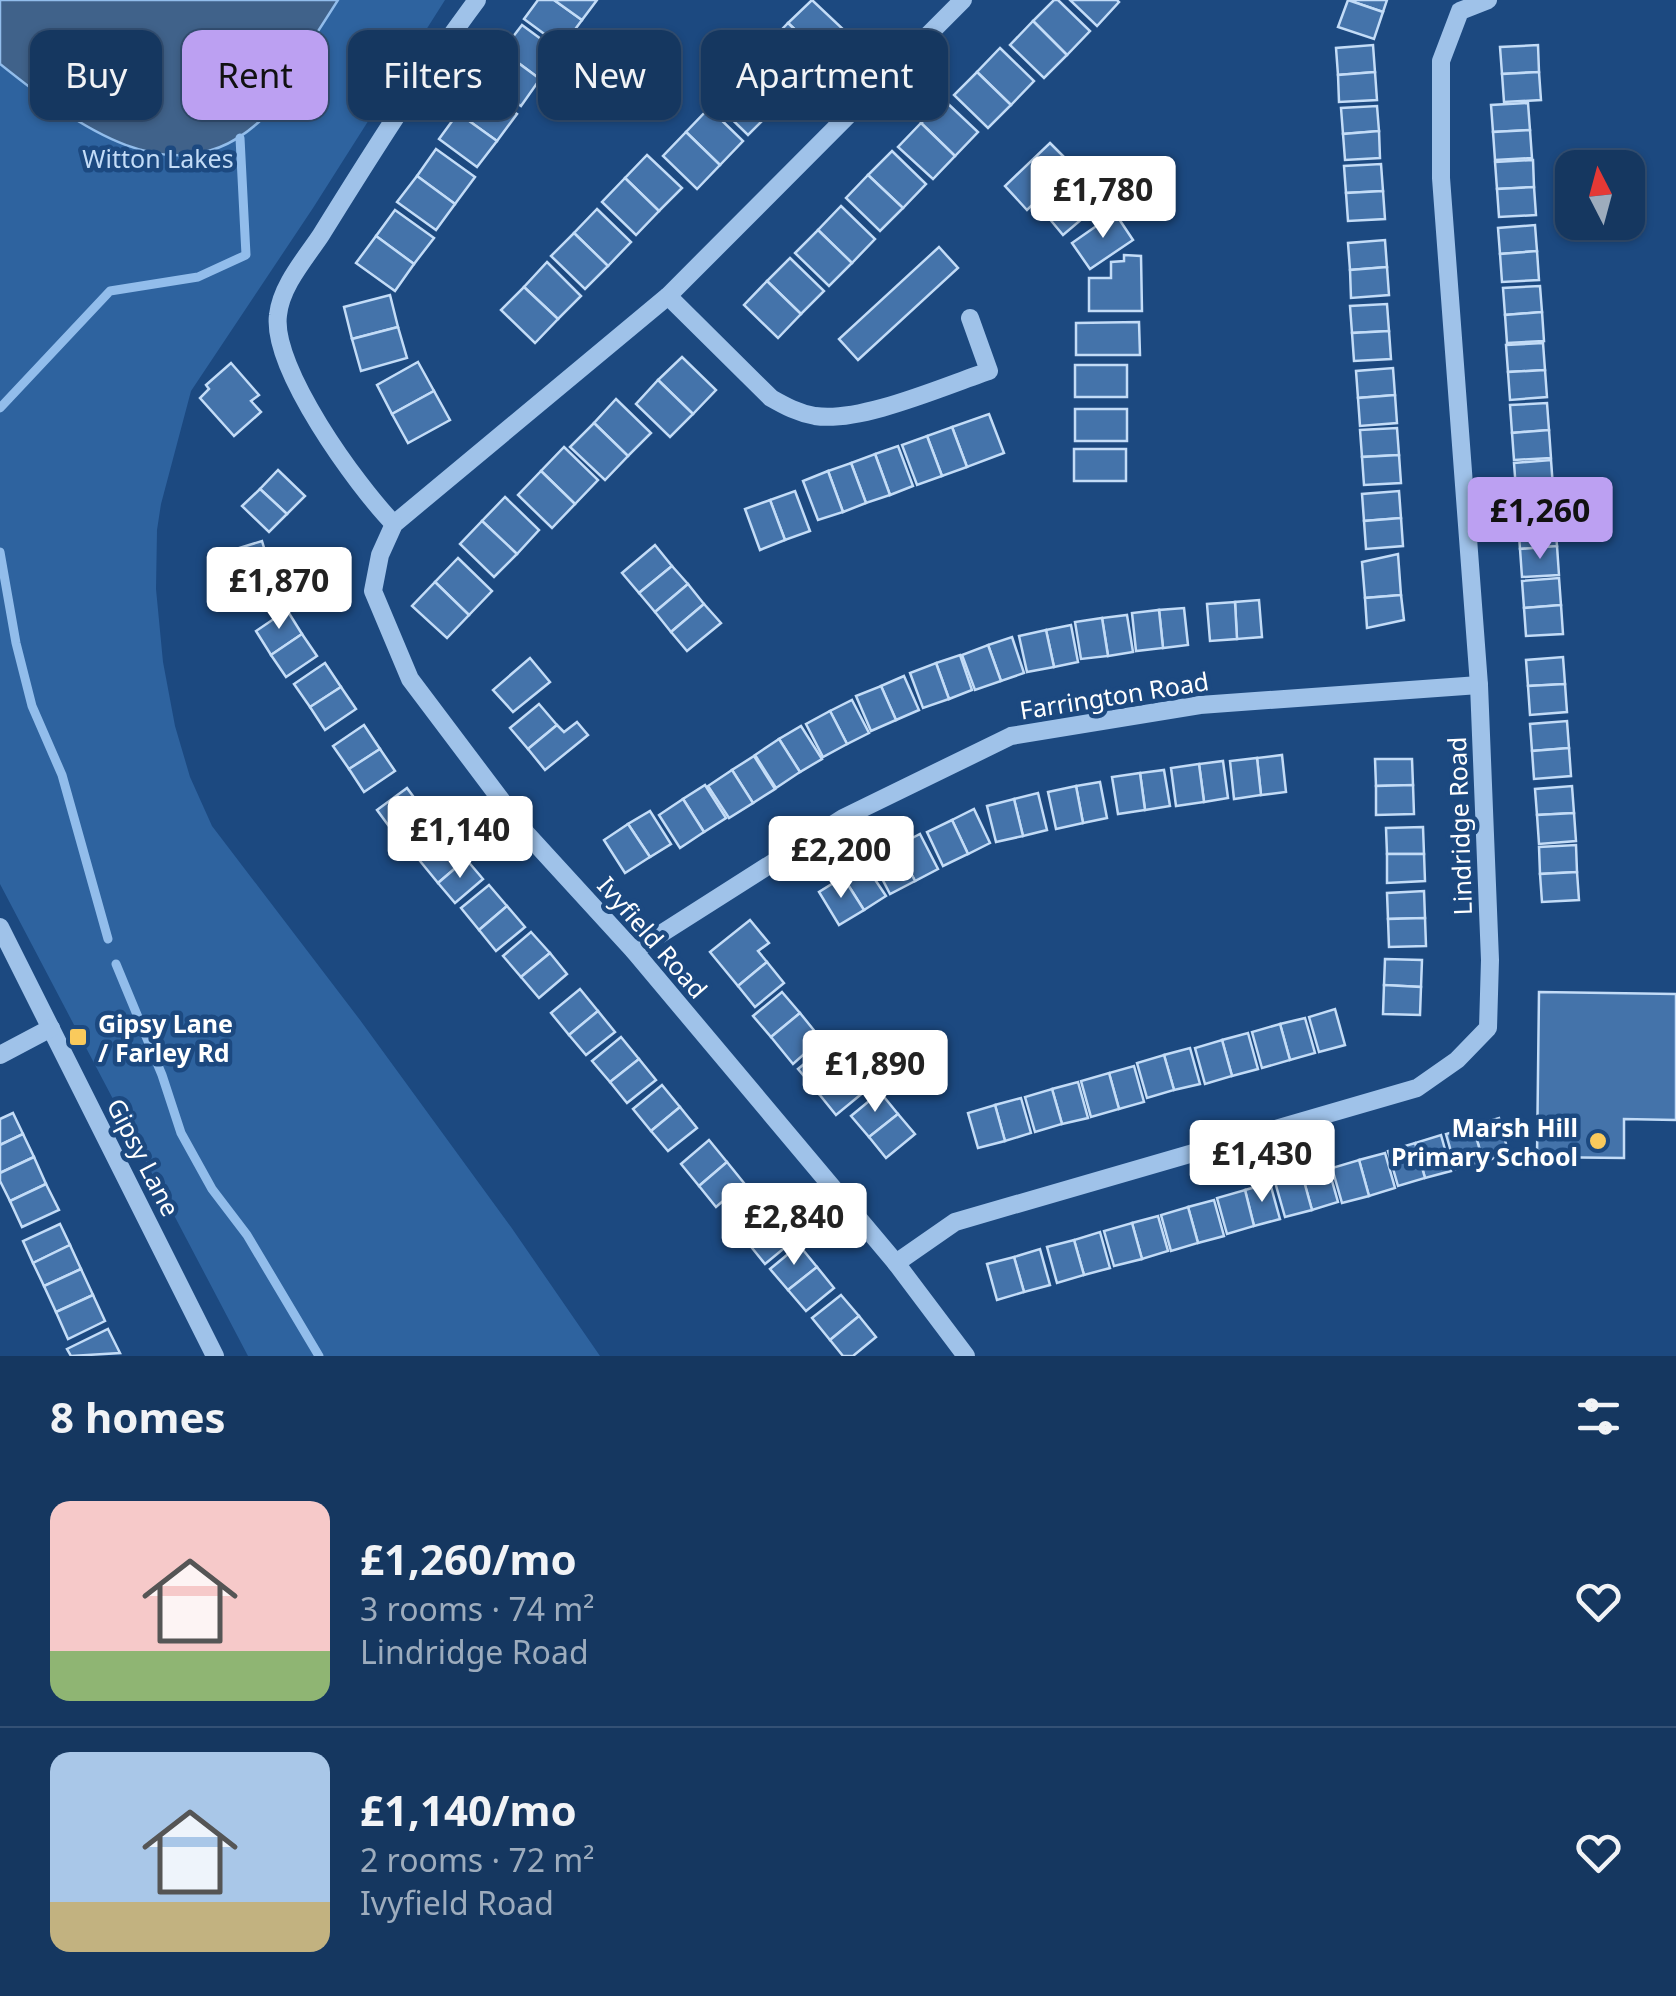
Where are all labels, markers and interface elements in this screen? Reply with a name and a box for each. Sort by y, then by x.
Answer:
chip: Buy [30,30,162,120]
chip: Rent [182,30,328,120]
chip: Filters [348,30,518,120]
chip: New [538,30,681,120]
chip: Apartment [701,30,948,120]
park label: Witton Lakes [82,141,234,175]
north arrow [1555,150,1645,240]
map controls [1555,150,1645,240]
pin: £1,780 [1022,156,1184,241]
text: £1,780 [1053,167,1153,210]
pin: £1,260 [1459,477,1621,562]
text: £1,260 [1490,488,1590,531]
pin: £1,870 [198,547,360,632]
text: £1,870 [229,558,329,601]
street label: Farrington Road [1017,663,1211,727]
street label: Lindridge Road [1439,736,1479,916]
pin: £1,140 [379,796,541,881]
text: £1,140 [410,807,510,850]
pin: £2,200 [760,816,922,901]
text: £2,200 [791,827,891,870]
street label: Ivyfield Road [590,869,716,1005]
place label: Gipsy Lane / Farley Rd [98,1006,233,1069]
marker: Gipsy Lane / Farley Rd [67,1026,89,1048]
pin: £1,890 [794,1030,956,1115]
text: £1,890 [825,1041,925,1084]
street label: Gipsy Lane [100,1092,188,1222]
place label: Marsh Hill Primary School [1391,1110,1578,1173]
pin: £1,430 [1181,1120,1343,1205]
marker: Marsh Hill Primary School [1587,1130,1609,1152]
text: £1,430 [1212,1131,1312,1174]
pin: £2,840 [713,1183,875,1268]
text: £2,840 [744,1194,844,1237]
text: 8 homes [50,1388,226,1445]
icon: filters [1571,1389,1626,1444]
text: £1,260/mo [360,1530,577,1587]
icon: home [130,1541,250,1661]
icon: heart [1571,1574,1626,1629]
text: 3 rooms · 74 m² [360,1587,594,1630]
text: Lindridge Road [360,1630,589,1673]
text: £1,140/mo [360,1781,577,1838]
icon: home [130,1792,250,1912]
icon: heart [1571,1825,1626,1880]
text: 2 rooms · 72 m² [360,1838,594,1881]
text: Ivyfield Road [360,1881,554,1924]

